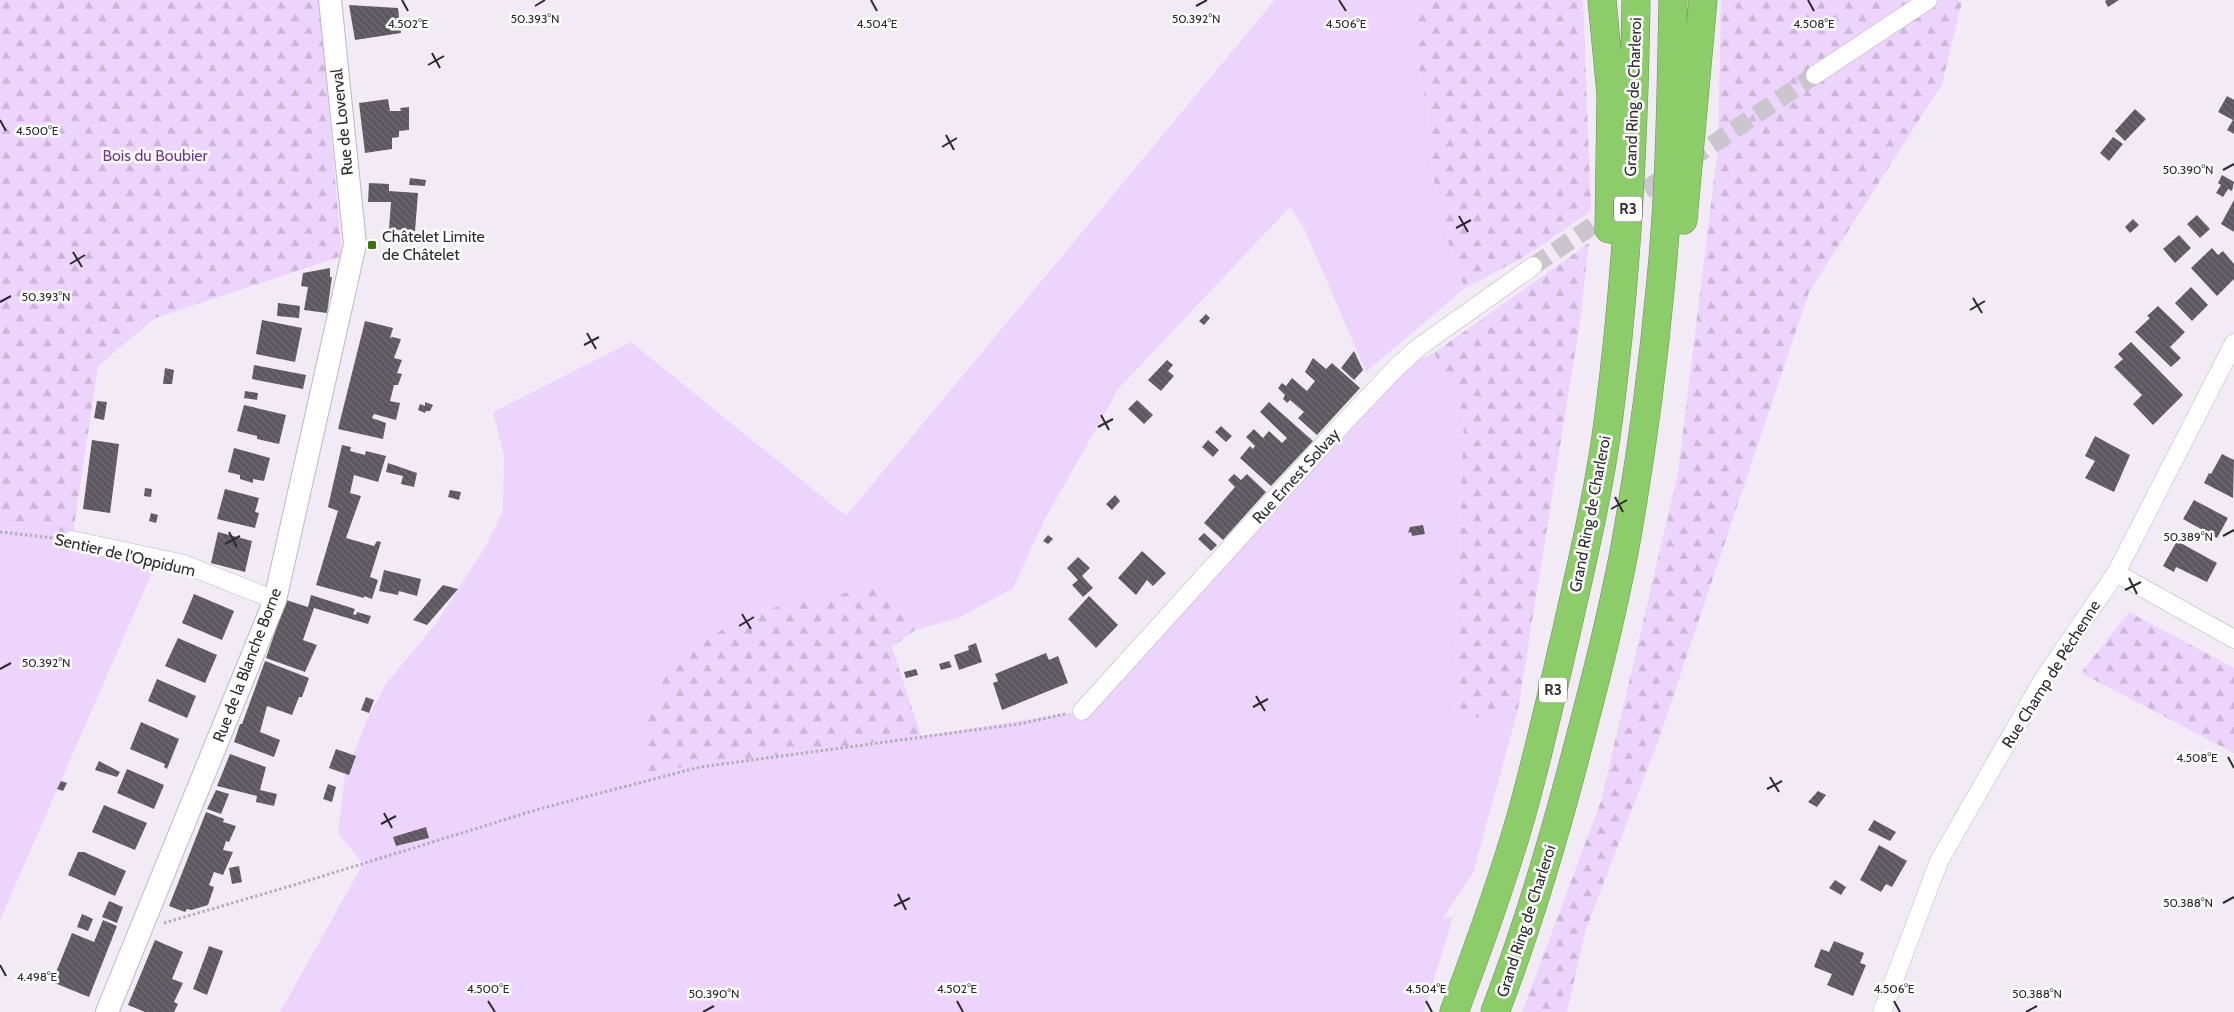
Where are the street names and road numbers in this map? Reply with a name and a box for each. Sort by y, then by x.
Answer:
street label: Grand Ring de Charleroi [1621,17,1645,177]
street label: Rue de Loverval [327,68,357,176]
road number: R3 [1614,196,1642,222]
street label: Rue Ernest Solvay [1248,425,1344,527]
street label: Grand Ring de Charleroi [1566,434,1614,594]
street label: Sentier de l'Oppidum [53,530,197,580]
street label: Rue de la Blanche Borne [209,585,285,745]
street label: Rue Champ de Péchenne [1998,597,2104,751]
road number: R3 [1539,678,1567,702]
street label: Grand Ring de Charleroi [1492,842,1560,1000]

